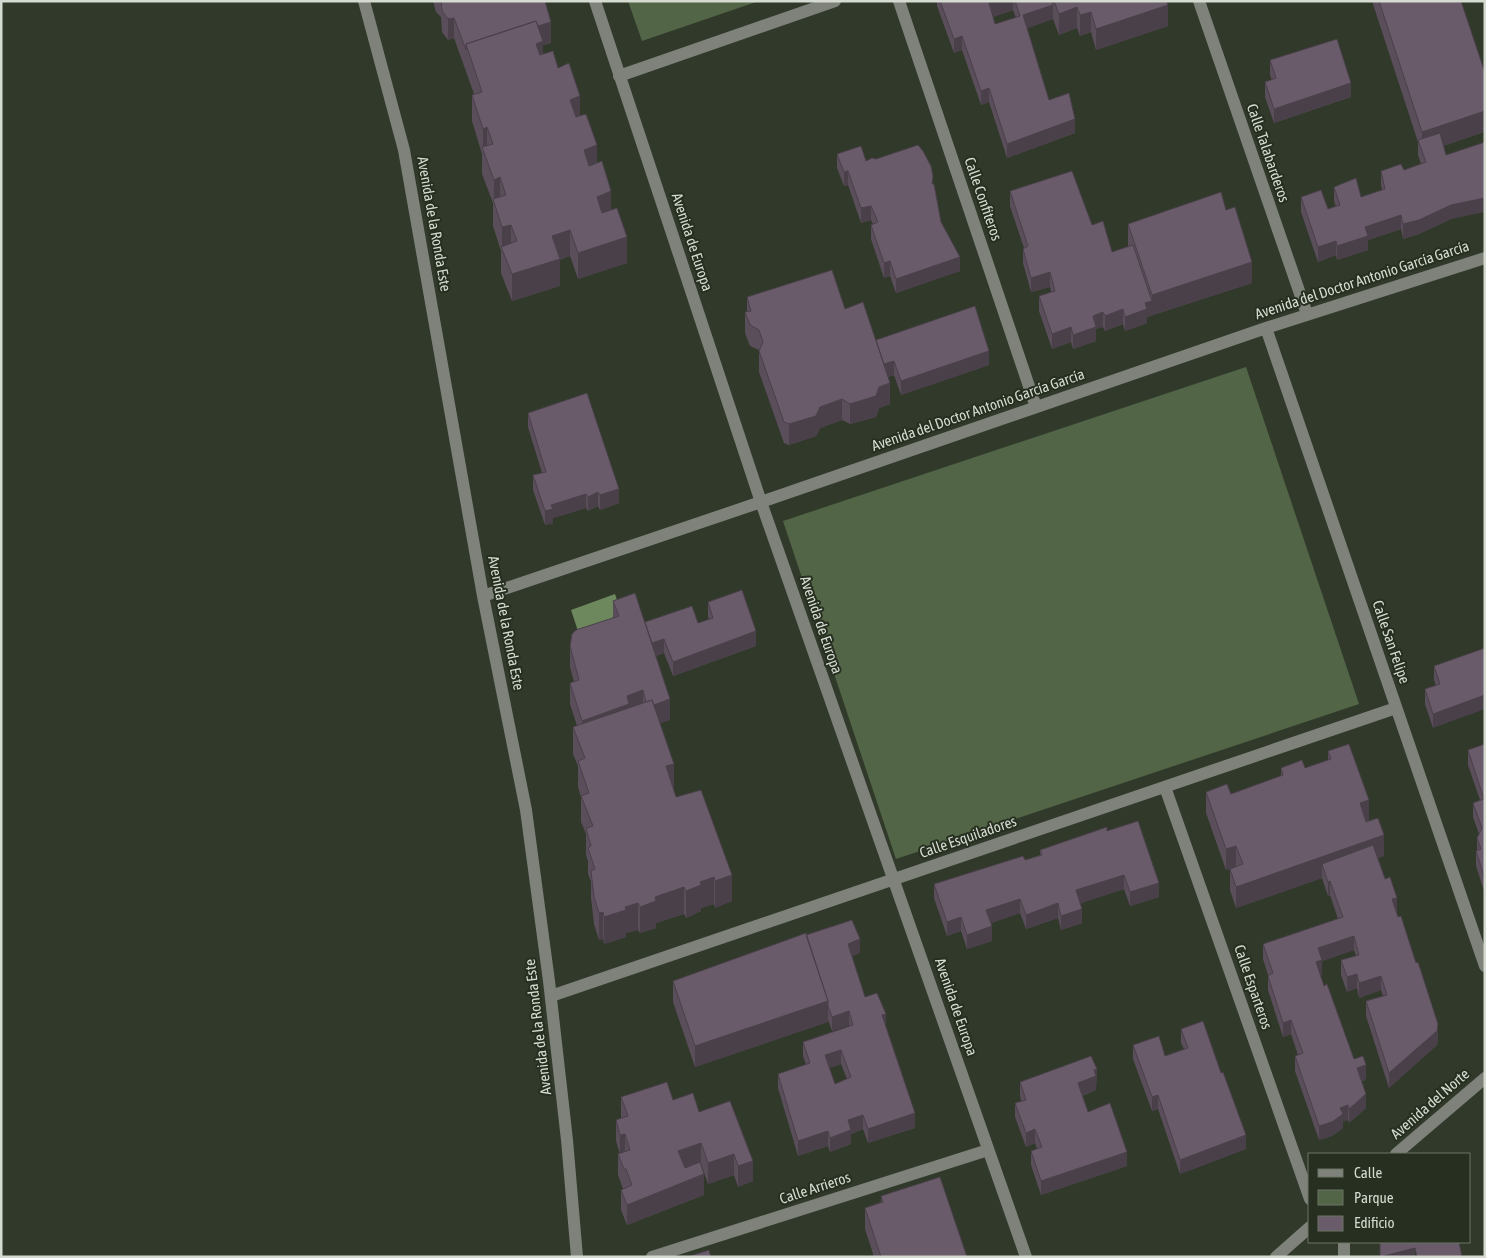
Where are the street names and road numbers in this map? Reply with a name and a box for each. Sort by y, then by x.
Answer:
street label: Calle Talabarderos [1244,101,1293,204]
street label: Avenida de la Ronda Este [414,155,455,293]
street label: Calle Confiteros [961,155,1006,243]
street label: Avenida de Europa [669,191,716,293]
street label: Avenida del Doctor Antonio García García [1253,237,1471,322]
street label: Avenida del Doctor Antonio García García [869,365,1087,454]
street label: Avenida de la Ronda Este [485,554,528,692]
street label: Avenida de Europa [797,574,846,676]
street label: Calle San Felipe [1369,598,1414,686]
street label: Calle Esquiladores [917,812,1019,861]
street label: Calle Esparteros [1231,942,1276,1031]
street label: Avenida de Europa [932,956,981,1058]
street label: Avenida de la Ronda Este [521,958,554,1096]
street label: Avenida del Norte [1387,1065,1472,1142]
street label: Calle Arrieros [777,1168,852,1207]

